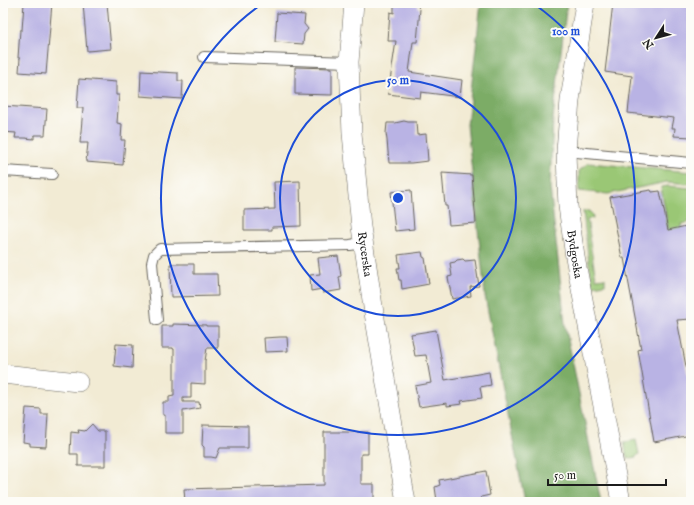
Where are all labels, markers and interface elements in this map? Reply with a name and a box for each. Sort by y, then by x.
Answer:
north arrow [636,18,676,58]
text: 100 m [552,24,581,39]
text: N [640,35,658,52]
text: 50 m [387,73,410,88]
centre of rings [391,191,405,205]
street label: Bydgoska [563,229,586,280]
street label: Rycerska [354,231,376,278]
scale bar [548,461,666,487]
text: 50 m [554,468,576,483]

